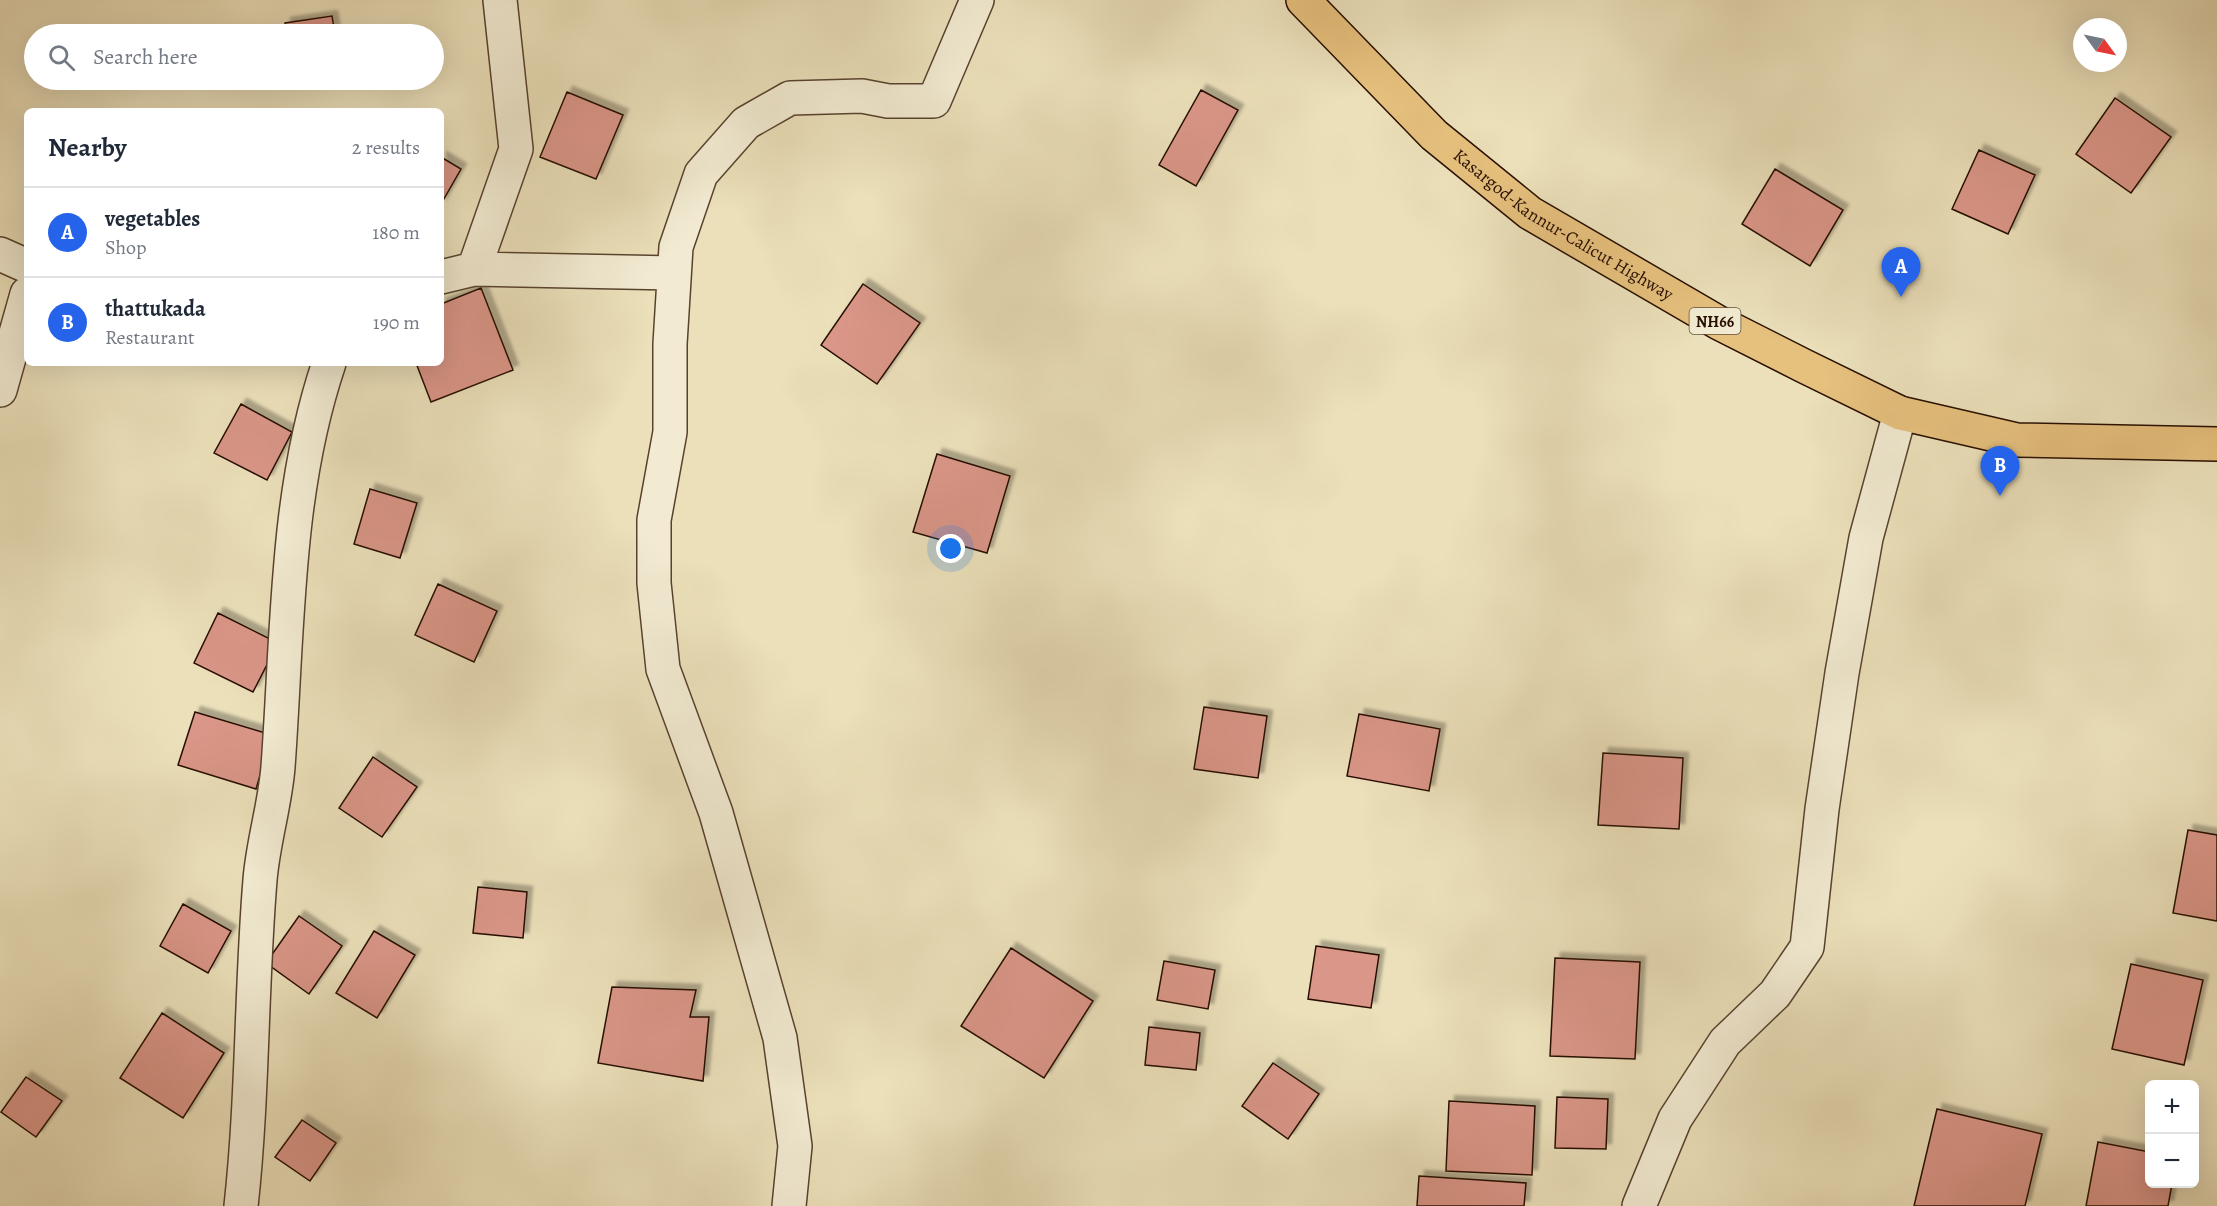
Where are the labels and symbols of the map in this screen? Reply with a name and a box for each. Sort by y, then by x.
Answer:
north arrow [2073,18,2127,72]
street label: Kasargod-Kannur-Calicut Highway [1448,143,1679,306]
pin: A [1882,248,1920,297]
road number: NH66 [1690,308,1740,334]
pin: B [1980,446,2020,496]
your location [936,534,965,563]

